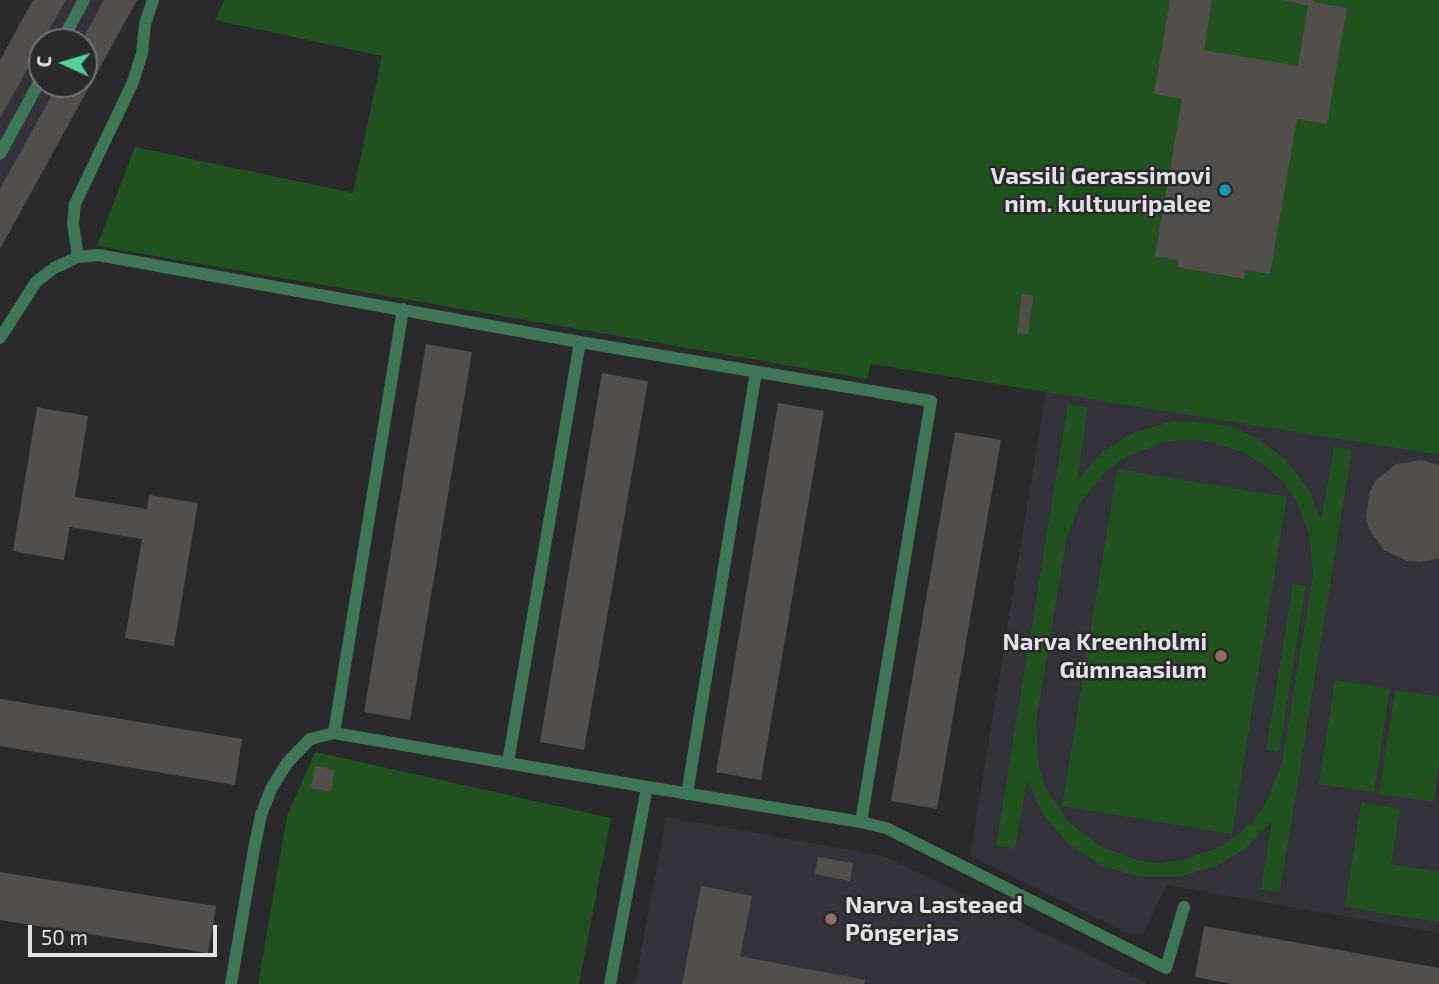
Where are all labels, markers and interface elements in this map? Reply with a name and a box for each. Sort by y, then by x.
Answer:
north arrow [28,28,98,98]
text: С [32,55,55,68]
place label: Vassili Gerassimovi nim. kultuuripalee [990,162,1211,218]
marker: Vassili Gerassimovi nim. kultuuripalee [1217,182,1233,198]
place label: Narva Kreenholmi Gümnaasium [1002,628,1207,684]
marker: Narva Kreenholmi Gümnaasium [1213,648,1229,664]
place label: Narva Lasteaed Põngerjas [845,891,1023,947]
scale bar [32,911,220,955]
marker: Narva Lasteaed Põngerjas [823,911,839,927]
text: 50 m [41,924,88,949]

